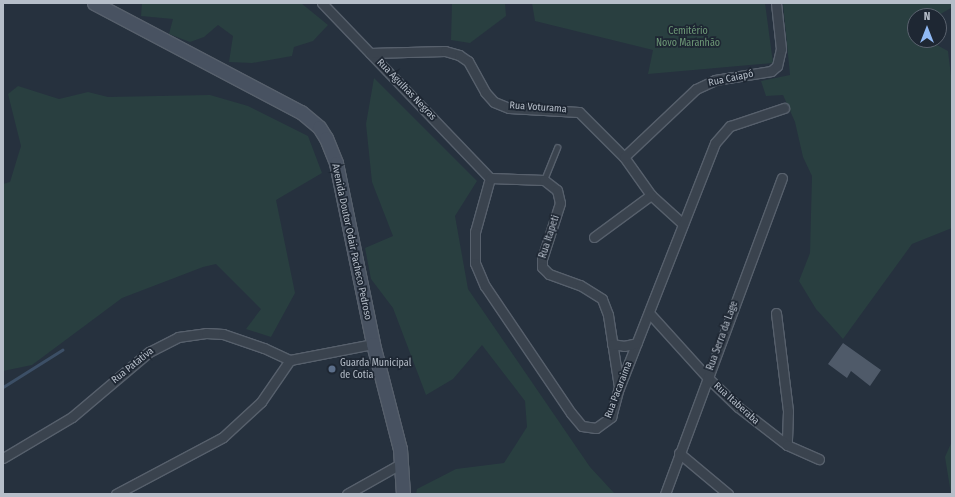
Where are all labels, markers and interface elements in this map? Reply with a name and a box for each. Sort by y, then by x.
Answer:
north arrow [907,8,947,48]
text: N [924,10,930,23]
park label: Cemitério Novo Maranhão [656,25,720,48]
street label: Rua Agulhas Negras [374,57,438,123]
street label: Rua Caiapó [707,68,755,90]
street label: Rua Voturama [509,100,567,116]
street label: Avenida Doutor Odair Pacheco Pedroso [329,163,373,321]
street label: Rua Itapeti [537,214,563,260]
street label: Rua Serra da Lage [705,300,741,372]
street label: Rua Patativa [110,345,156,387]
place label: Guarda Municipal de Cotia [340,357,411,380]
street label: Rua Pacaraima [603,360,635,420]
marker: Guarda Municipal de Cotia [327,364,337,374]
street label: Rua Itaberaba [711,380,761,428]

